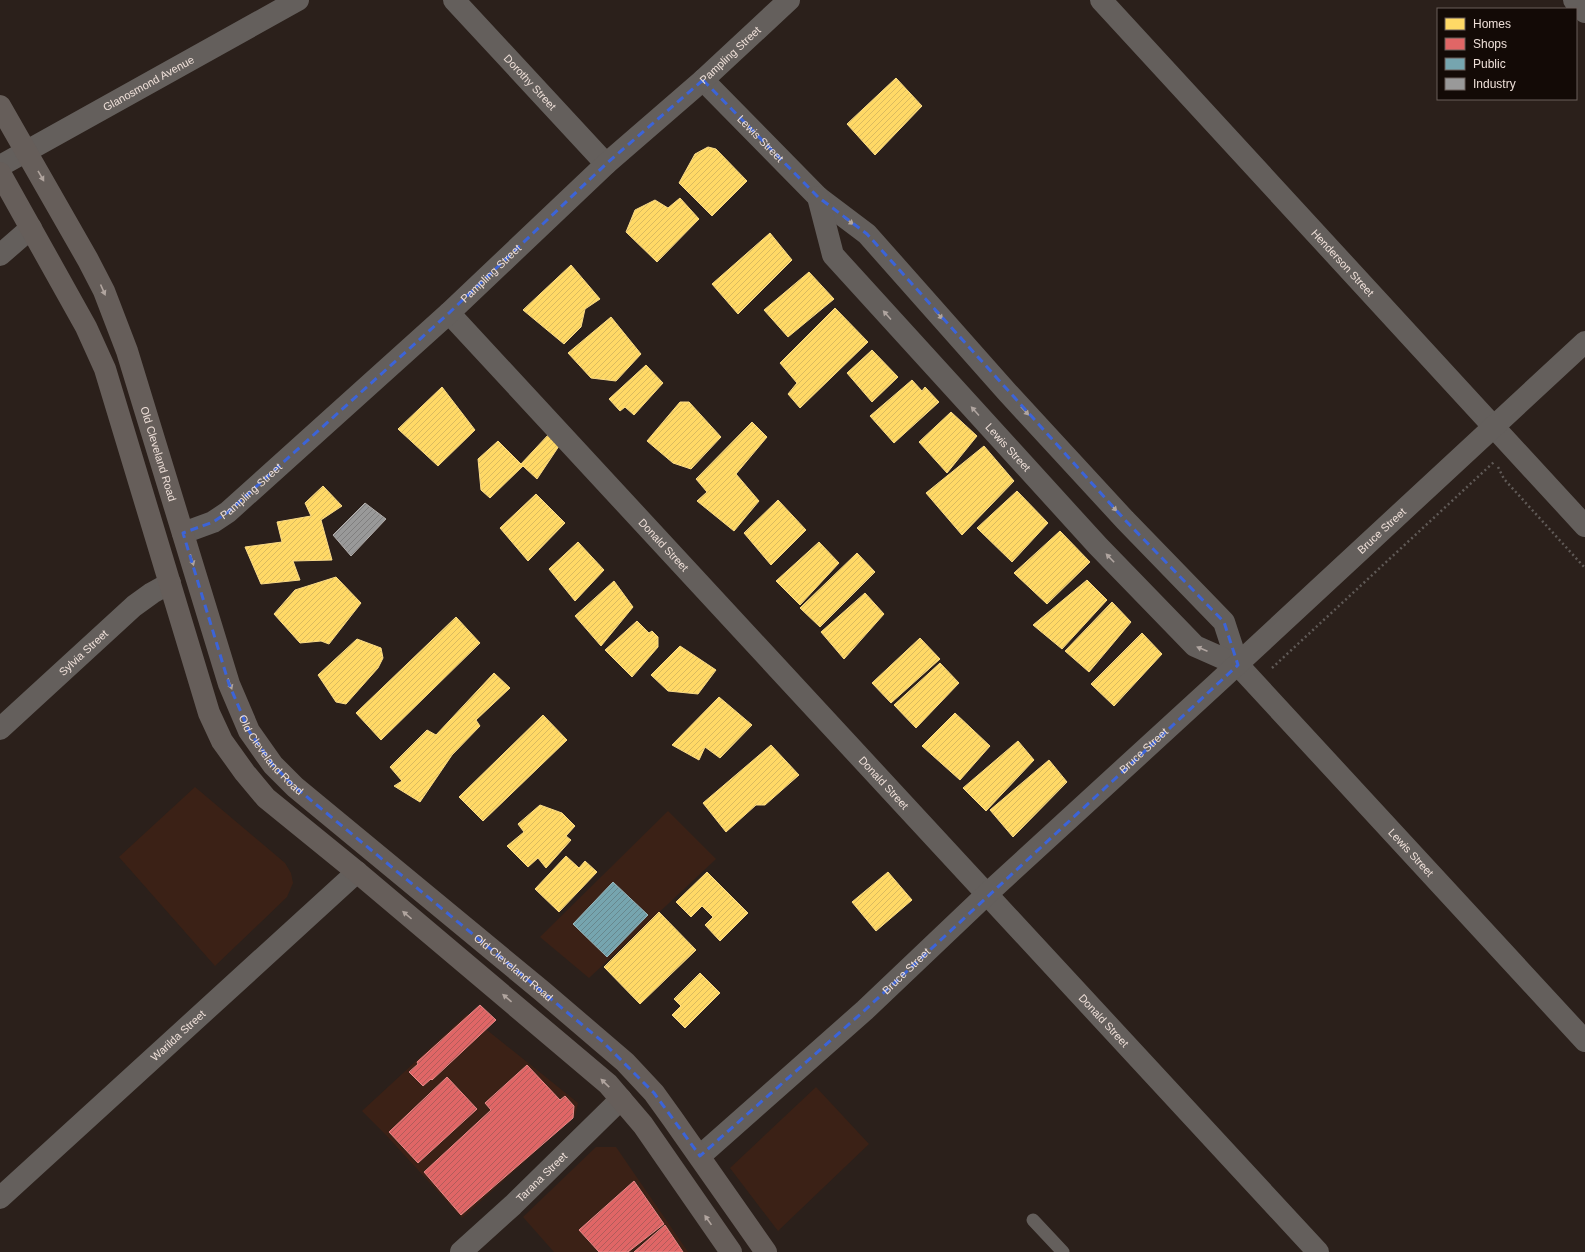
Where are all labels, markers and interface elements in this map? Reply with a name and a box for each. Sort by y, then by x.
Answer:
legend [1437,8,1577,100]
text: Homes [1473,17,1511,31]
street label: Pampling Street [697,24,763,86]
text: Shops [1473,37,1507,51]
street label: Dorothy Street [502,52,559,112]
street label: Glanosmond Avenue [101,53,196,113]
text: Public [1473,57,1506,71]
text: Industry [1473,77,1516,91]
street label: Lewis Street [735,113,786,164]
one-way arrow [37,170,44,182]
one-way arrow [844,217,854,225]
street label: Henderson Street [1309,227,1376,299]
street label: Pampling Street [458,242,523,305]
one-way arrow [100,285,106,296]
one-way arrow [934,309,943,320]
one-way arrow [882,310,892,320]
street label: Old Cleveland Road [138,405,179,503]
one-way arrow [970,406,979,416]
one-way arrow [1021,406,1030,417]
street label: Lewis Street [983,421,1033,474]
street label: Pampling Street [218,461,284,522]
one-way arrow [1109,502,1118,512]
street label: Bruce Street [1355,505,1408,556]
street label: Donald Street [636,516,691,574]
one-way arrow [1105,553,1115,563]
one-way arrow [189,554,195,566]
street label: Sylvia Street [56,627,110,678]
one-way arrow [1195,646,1207,652]
one-way arrow [227,679,233,691]
street label: Old Cleveland Road [237,713,306,797]
street label: Bruce Street [1117,725,1170,776]
street label: Donald Street [856,754,911,812]
street label: Lewis Street [1386,826,1436,879]
one-way arrow [402,910,412,919]
street label: Old Cleveland Road [472,931,555,1004]
street label: Bruce Street [880,946,932,996]
street label: Donald Street [1076,992,1131,1049]
one-way arrow [501,994,512,1003]
street label: Warilda Street [148,1008,208,1063]
one-way arrow [600,1078,610,1087]
street label: Tarana Street [514,1150,569,1204]
one-way arrow [704,1215,712,1225]

